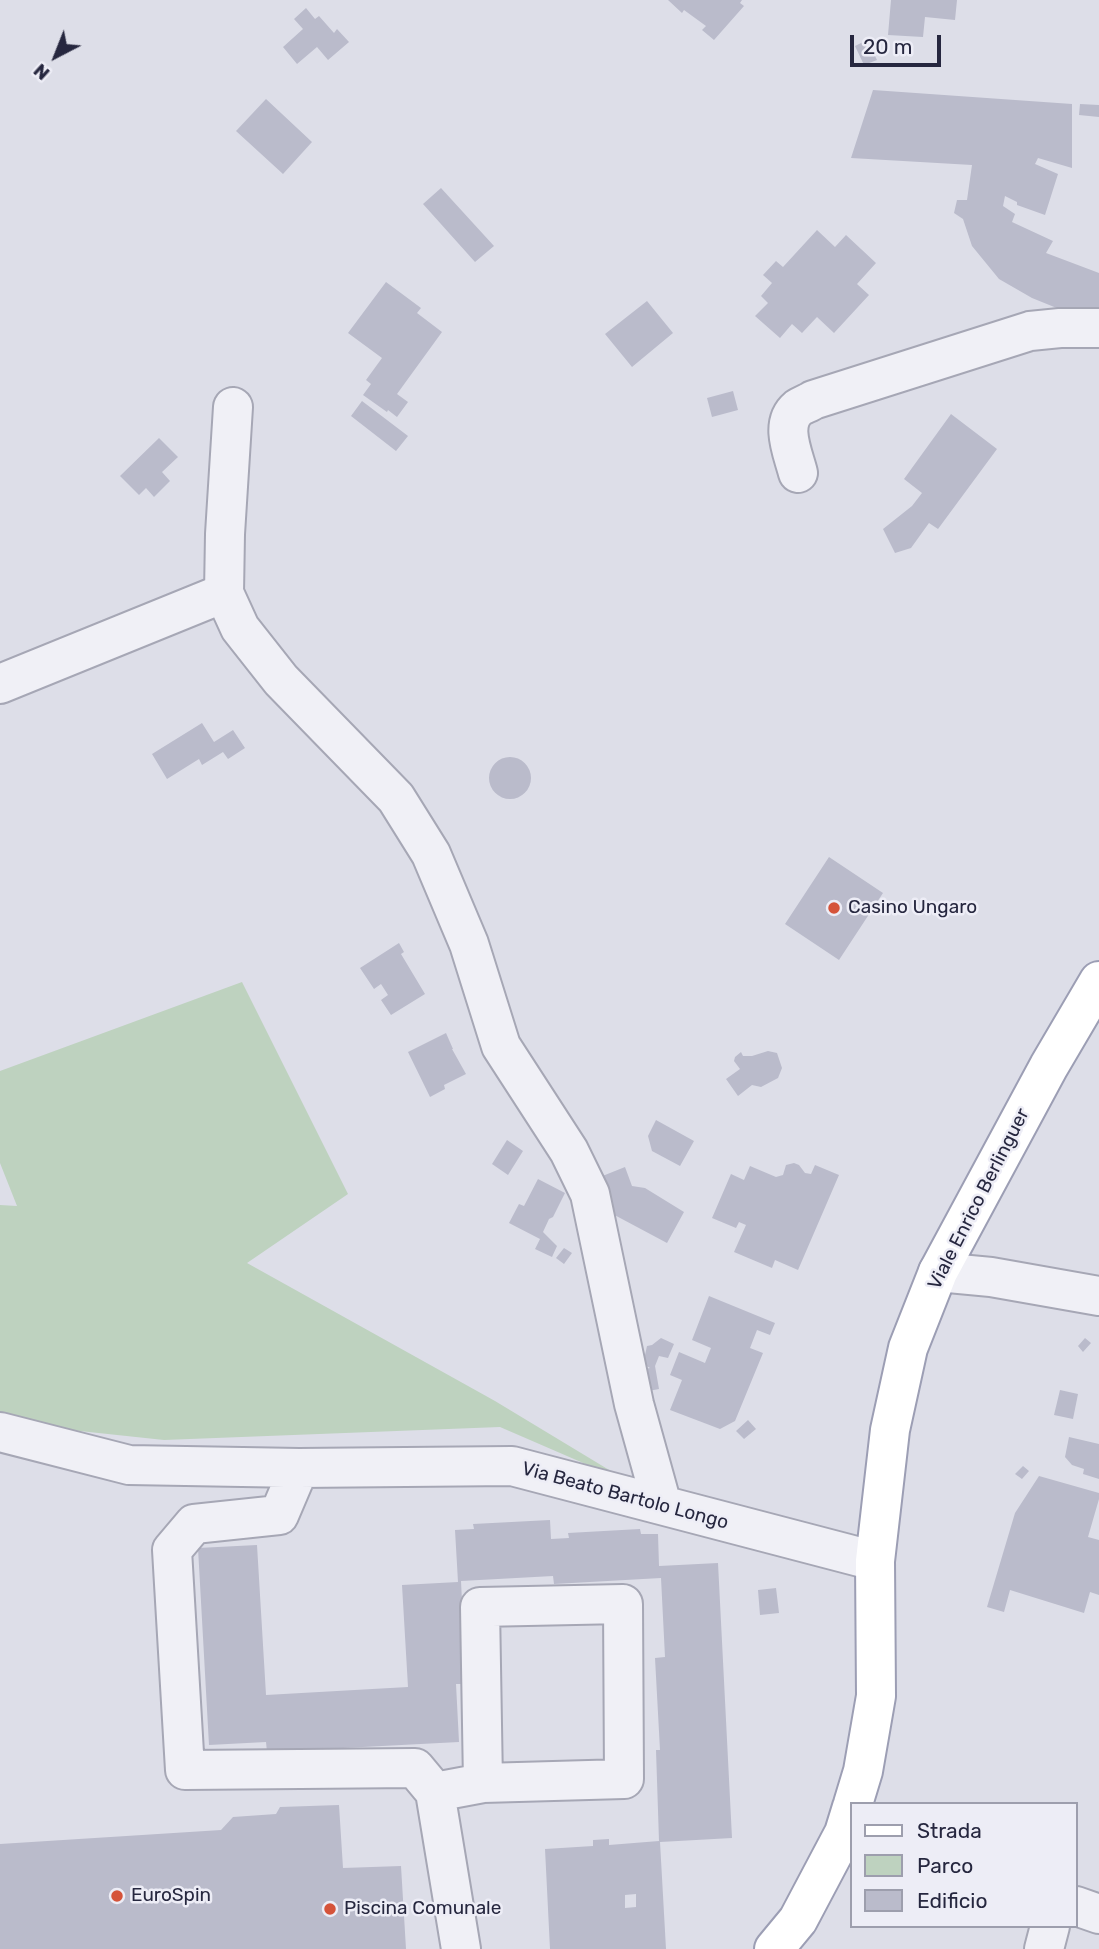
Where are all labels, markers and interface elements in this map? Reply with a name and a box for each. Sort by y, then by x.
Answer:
north arrow [21,21,91,91]
scale bar [854,21,945,65]
text: 20 m [863,34,912,59]
text: N [29,59,54,85]
place label: Casino Ungaro [848,897,977,919]
marker: Casino Ungaro [826,900,842,916]
street label: Viale Enrico Berlinguer [923,1105,1035,1293]
street label: Via Beato Bartolo Longo [519,1457,731,1535]
legend [850,1802,1078,1928]
text: Strada [917,1818,982,1843]
text: Parco [917,1853,973,1878]
place label: EuroSpin [131,1885,211,1907]
marker: EuroSpin [109,1888,125,1904]
text: Edificio [917,1888,987,1913]
place label: Piscina Comunale [344,1898,501,1920]
marker: Piscina Comunale [322,1901,338,1917]

